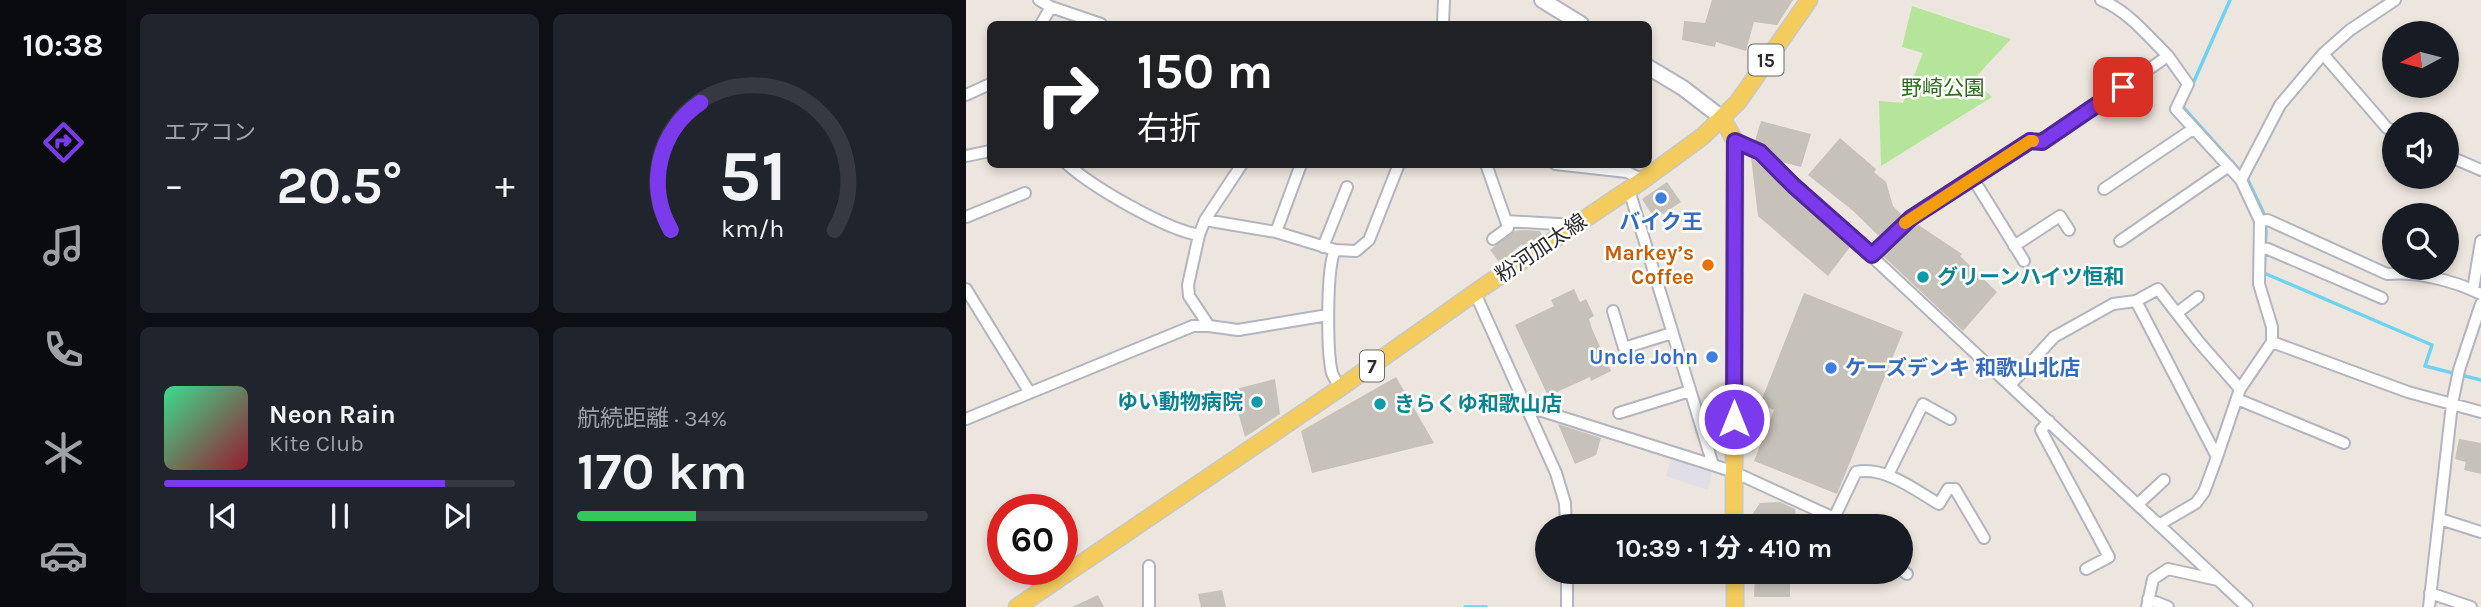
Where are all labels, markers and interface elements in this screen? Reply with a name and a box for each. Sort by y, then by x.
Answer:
north arrow [2382,21,2459,98]
map controls [2382,21,2459,280]
text: 10:38 [23,27,103,64]
text: 150 m [1137,43,1273,100]
road number: 15 [1748,44,1784,76]
icon: right [1022,49,1113,140]
pin [2093,57,2153,117]
icon: arrive [2104,68,2142,106]
park label: 野崎公園 [1901,76,1985,100]
text: 右折 [1137,110,1201,147]
button: sound [2382,112,2459,189]
icon: directions [39,118,88,167]
text: エアコン [164,119,256,146]
text: 51 [718,133,787,218]
text: 20.5° [277,155,403,216]
text: − [164,163,184,208]
text: + [495,163,515,208]
marker: バイク王 [1653,190,1669,206]
button: search [2382,203,2459,280]
street label: 粉河加太線 [1491,209,1591,287]
place label: バイク王 [1619,210,1703,234]
text: km/h [721,213,784,242]
icon: music [39,221,88,270]
place label: Markey’s Coffee [1604,241,1694,289]
marker: Markey’s Coffee [1700,257,1716,273]
place label: グリーンハイツ恒和 [1937,265,2125,289]
marker: グリーンハイツ恒和 [1915,269,1931,285]
icon: phone [39,325,88,374]
place label: Uncle John [1589,345,1698,369]
marker: Uncle John [1704,349,1720,365]
road number: 7 [1360,350,1384,382]
place label: ケーズデンキ 和歌山北店 [1845,356,2080,380]
marker: ケーズデンキ 和歌山北店 [1823,360,1839,376]
position arrow [1697,382,1771,456]
place label: ゆい動物病院 [1117,390,1243,414]
place label: きらくゆ和歌山店 [1394,392,1562,416]
marker: ゆい動物病院 [1249,394,1265,410]
marker: きらくゆ和歌山店 [1372,396,1388,412]
text: Neon Rain [269,399,396,430]
text: 航続距離 · 34% [577,405,727,432]
icon: climate [39,428,88,477]
text: Kite Club [269,430,364,457]
text: 170 km [577,441,748,502]
speed limit sign: 60 [987,494,1078,585]
icon: previous [204,497,242,535]
icon: pause [321,497,359,535]
icon: next [438,497,476,535]
icon: car [39,531,88,580]
text: 10:39 · 1 分 · 410 m [1616,533,1832,564]

